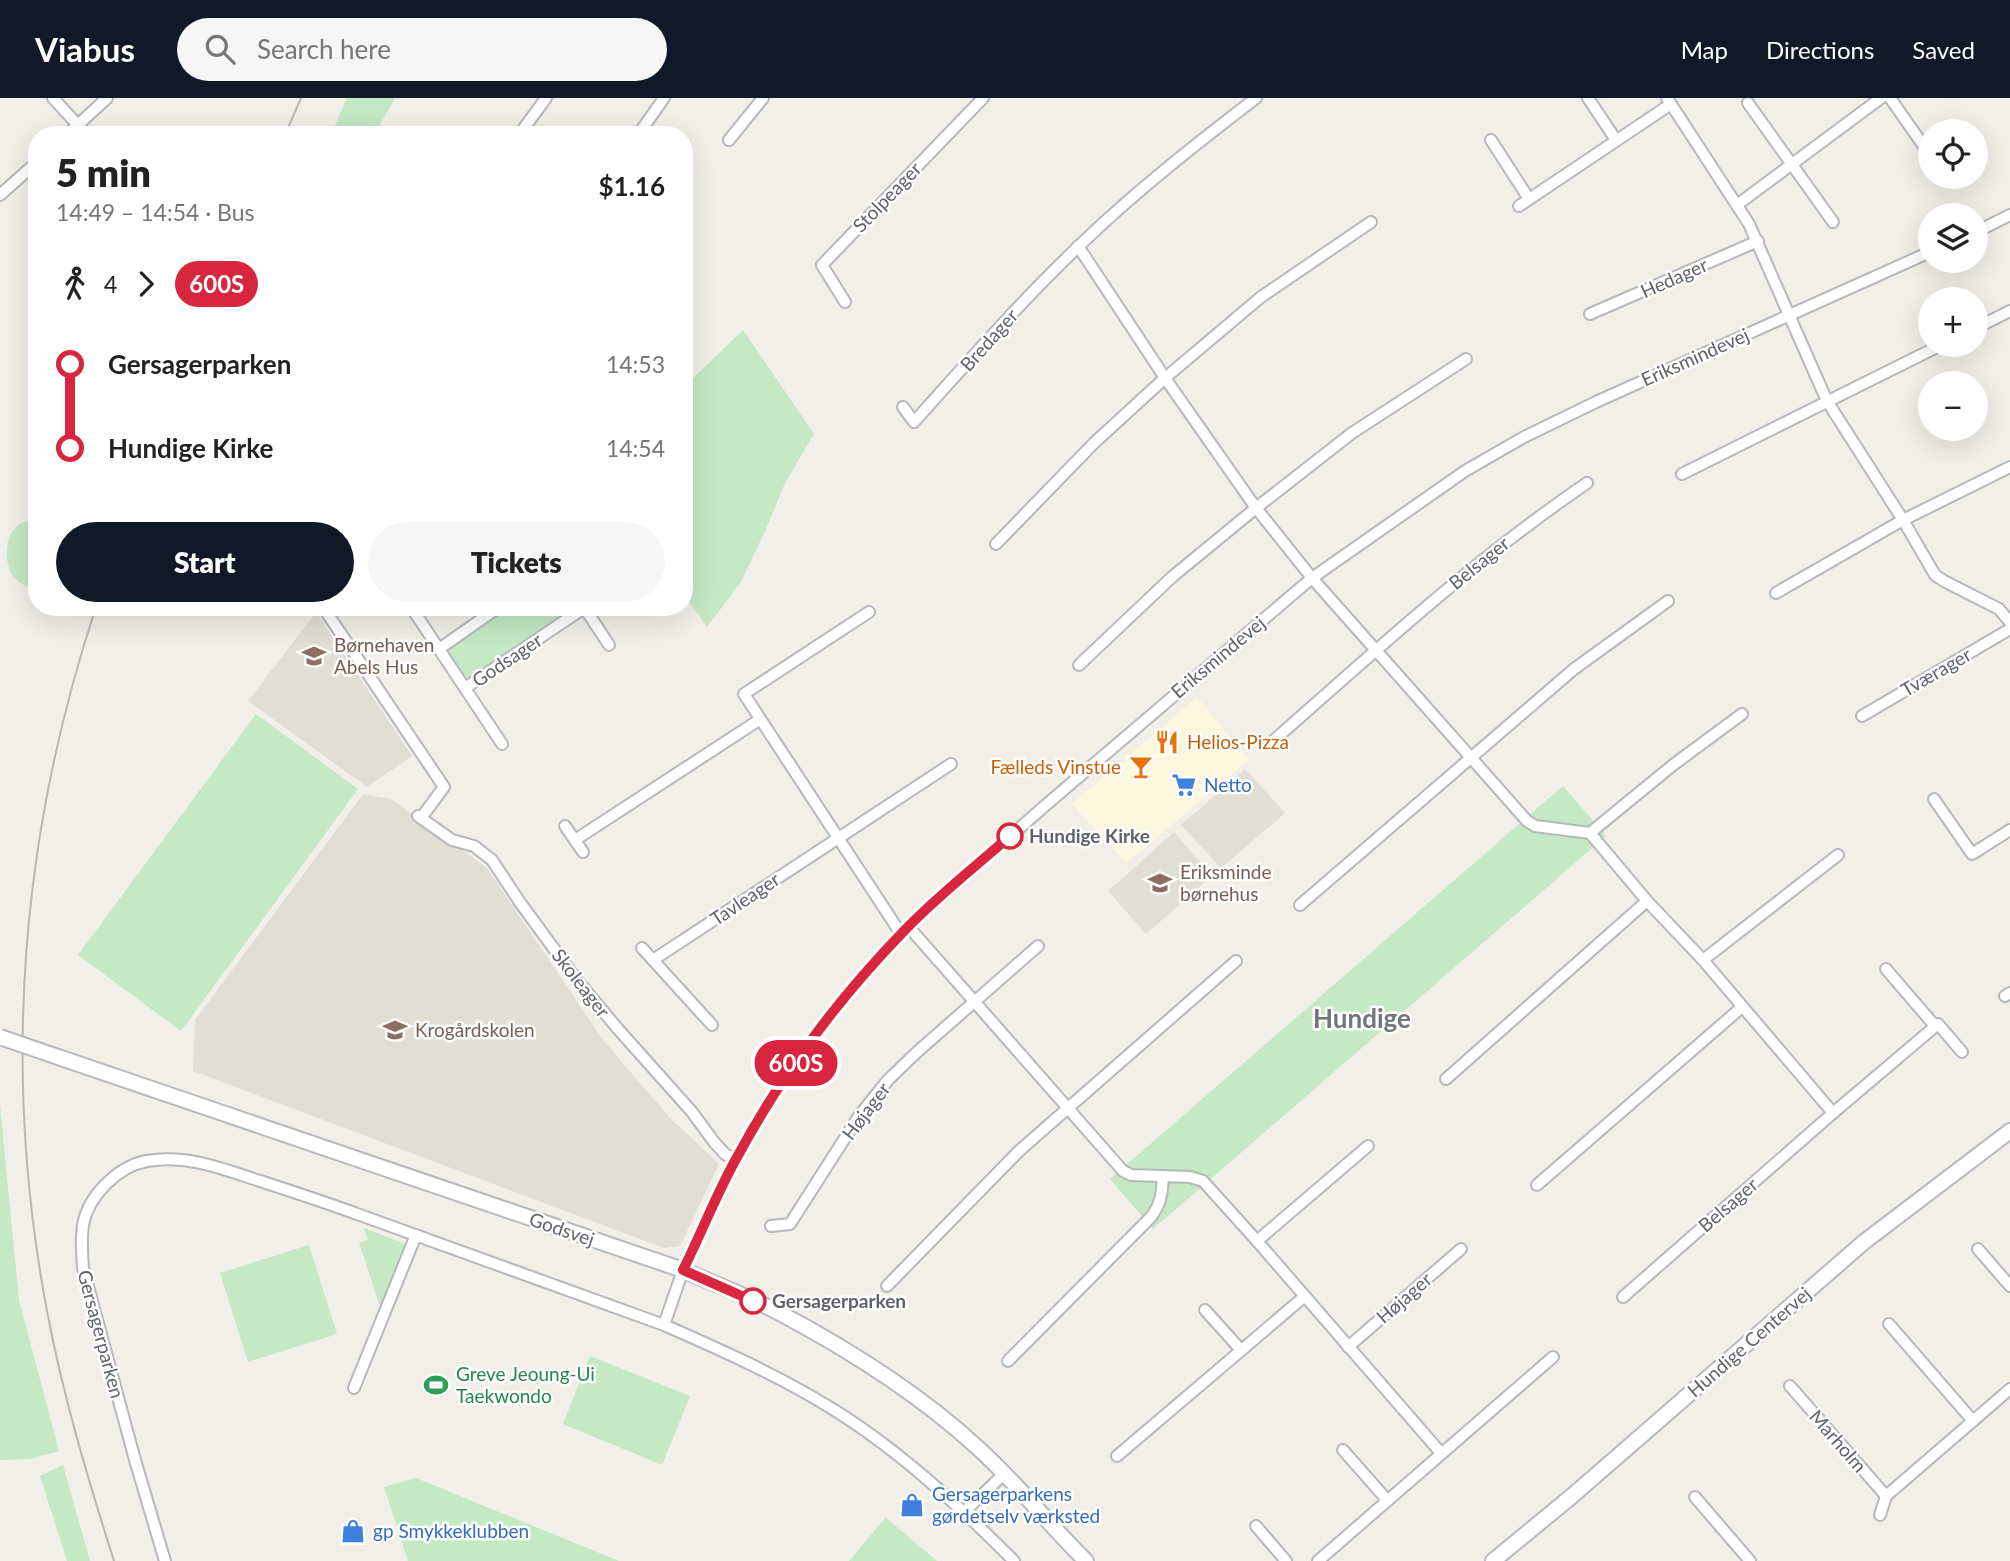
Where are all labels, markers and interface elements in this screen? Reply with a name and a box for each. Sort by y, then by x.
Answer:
search box [177,18,667,81]
text: Viabus [35,29,135,69]
icon: search [201,30,239,68]
text: Search here [257,33,391,65]
text: Map [1681,35,1728,64]
text: Directions [1766,35,1874,64]
text: Saved [1912,35,1975,64]
map controls [1918,119,1988,441]
button: locate [1918,119,1988,189]
text: 5 min [56,149,151,195]
street label: Stolpeager [848,157,926,237]
text: $1.16 [599,170,665,202]
text: 14:49 – 14:54 · Bus [56,198,255,226]
button: layers [1918,203,1988,273]
street label: Hedager [1637,253,1711,302]
icon: walk [56,265,94,303]
icon: forward [127,265,165,303]
text: 600S [189,269,244,298]
text: 4 [104,270,117,298]
button: + [1918,287,1988,357]
street label: Bredager [955,304,1022,375]
street label: Eriksmindevej [1637,323,1752,391]
text: Gersagerparken [108,348,291,380]
text: 14:53 [606,350,665,378]
button: − [1918,371,1988,441]
text: Hundige Kirke [108,432,273,464]
text: 14:54 [606,434,665,462]
button: Start [56,522,354,602]
button: Tickets [368,522,665,602]
street label: Belsager [1444,531,1514,594]
street label: Eriksmindevej [1166,611,1269,703]
street label: Godsager [467,628,546,691]
place label: Børnehaven Abels Hus [334,633,434,678]
school or university icon: Børnehaven Abels Hus [300,642,328,670]
street label: Tværager [1897,642,1975,701]
restaurant icon: Helios-Pizza [1153,728,1181,756]
place label: Helios-Pizza [1187,730,1289,753]
bar icon: Fælleds Vinstue [1127,753,1155,781]
place label: Fælleds Vinstue [991,755,1121,778]
supermarket icon: Netto [1170,771,1198,799]
place label: Netto [1204,773,1252,796]
marker: Hundige Kirke [997,823,1023,849]
place label: Hundige Kirke [1029,824,1150,847]
place label: Eriksminde børnehus [1180,860,1272,905]
street label: Tavleager [706,867,784,930]
school or university icon: Eriksminde børnehus [1146,869,1174,897]
street label: Skoleager [547,944,615,1022]
district label: Hundige [1313,1002,1411,1034]
school or university icon: Krogårdskolen [381,1016,409,1044]
place label: Krogårdskolen [415,1018,535,1041]
line badge: 600S [747,1040,845,1086]
text: 600S [769,1048,823,1077]
street label: Højager [837,1077,895,1144]
street label: Belsager [1693,1173,1762,1237]
street label: Godsvej [527,1207,598,1250]
street label: Gersagerparken [73,1267,130,1400]
street label: Højager [1371,1267,1436,1328]
street label: Hundige Centervej [1682,1282,1815,1402]
marker: Gersagerparken [740,1288,766,1314]
place label: Gersagerparken [772,1289,906,1312]
place label: Greve Jeoung-Ui Taekwondo [456,1362,595,1407]
sports icon: Greve Jeoung-Ui Taekwondo [422,1371,450,1399]
street label: Marholm [1805,1405,1872,1477]
place label: Gersagerparkens gørdetselv værksted [932,1482,1100,1527]
shop icon: Gersagerparkens gørdetselv værksted [898,1491,926,1519]
shop icon: gp Smykkeklubben [339,1517,367,1545]
place label: gp Smykkeklubben [373,1519,529,1542]

